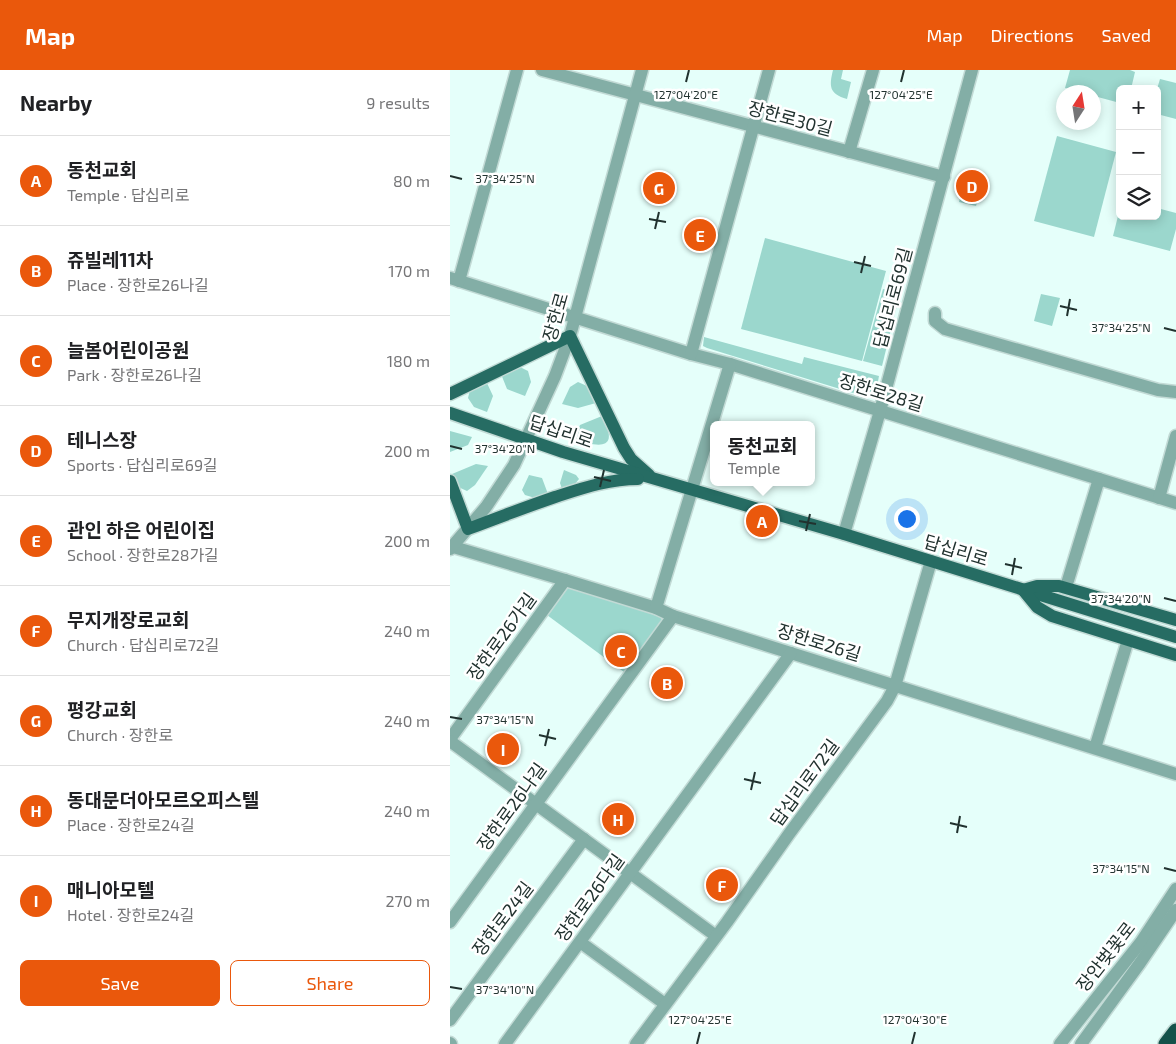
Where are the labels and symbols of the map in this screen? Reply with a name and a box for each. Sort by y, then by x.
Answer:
north arrow [1056,85,1101,130]
text: 127°04'20"E [654,87,718,101]
text: 127°04'25"E [869,87,933,101]
street label: 장한로30길 [745,96,835,140]
pin: D [956,167,988,205]
pin: G [643,169,675,207]
text: 37°34'25"N [475,171,535,185]
pin: E [684,216,716,254]
street label: 답십리로69길 [868,245,916,351]
street label: 장한로 [538,290,572,344]
text: 37°34'25"N [1091,320,1151,334]
street label: 장한로28길 [836,369,926,415]
street label: 답십리로 [526,410,596,452]
text: 37°34'20"N [475,441,535,455]
pin: A [746,502,778,540]
your location [894,506,920,532]
street label: 답십리로 [921,530,991,570]
street label: 장한로26가길 [462,588,540,685]
text: 37°34'20"N [1091,591,1151,605]
street label: 장한로26길 [775,619,864,665]
pin: C [605,632,637,670]
pin: B [651,664,683,702]
text: 37°34'15"N [476,712,534,726]
pin: I [487,730,519,768]
street label: 답십리로72길 [765,735,843,830]
street label: 장한로26나길 [472,758,550,855]
pin: H [602,800,634,838]
street label: 장한로26다길 [550,849,628,946]
text: 37°34'15"N [1092,861,1150,875]
pin: F [706,866,738,904]
street label: 장한로24길 [467,877,537,960]
street label: 장안벚꽃로 [1071,917,1139,996]
text: 37°34'10"N [476,982,534,996]
text: 127°04'25"E [668,1012,732,1026]
text: 127°04'30"E [883,1012,947,1026]

